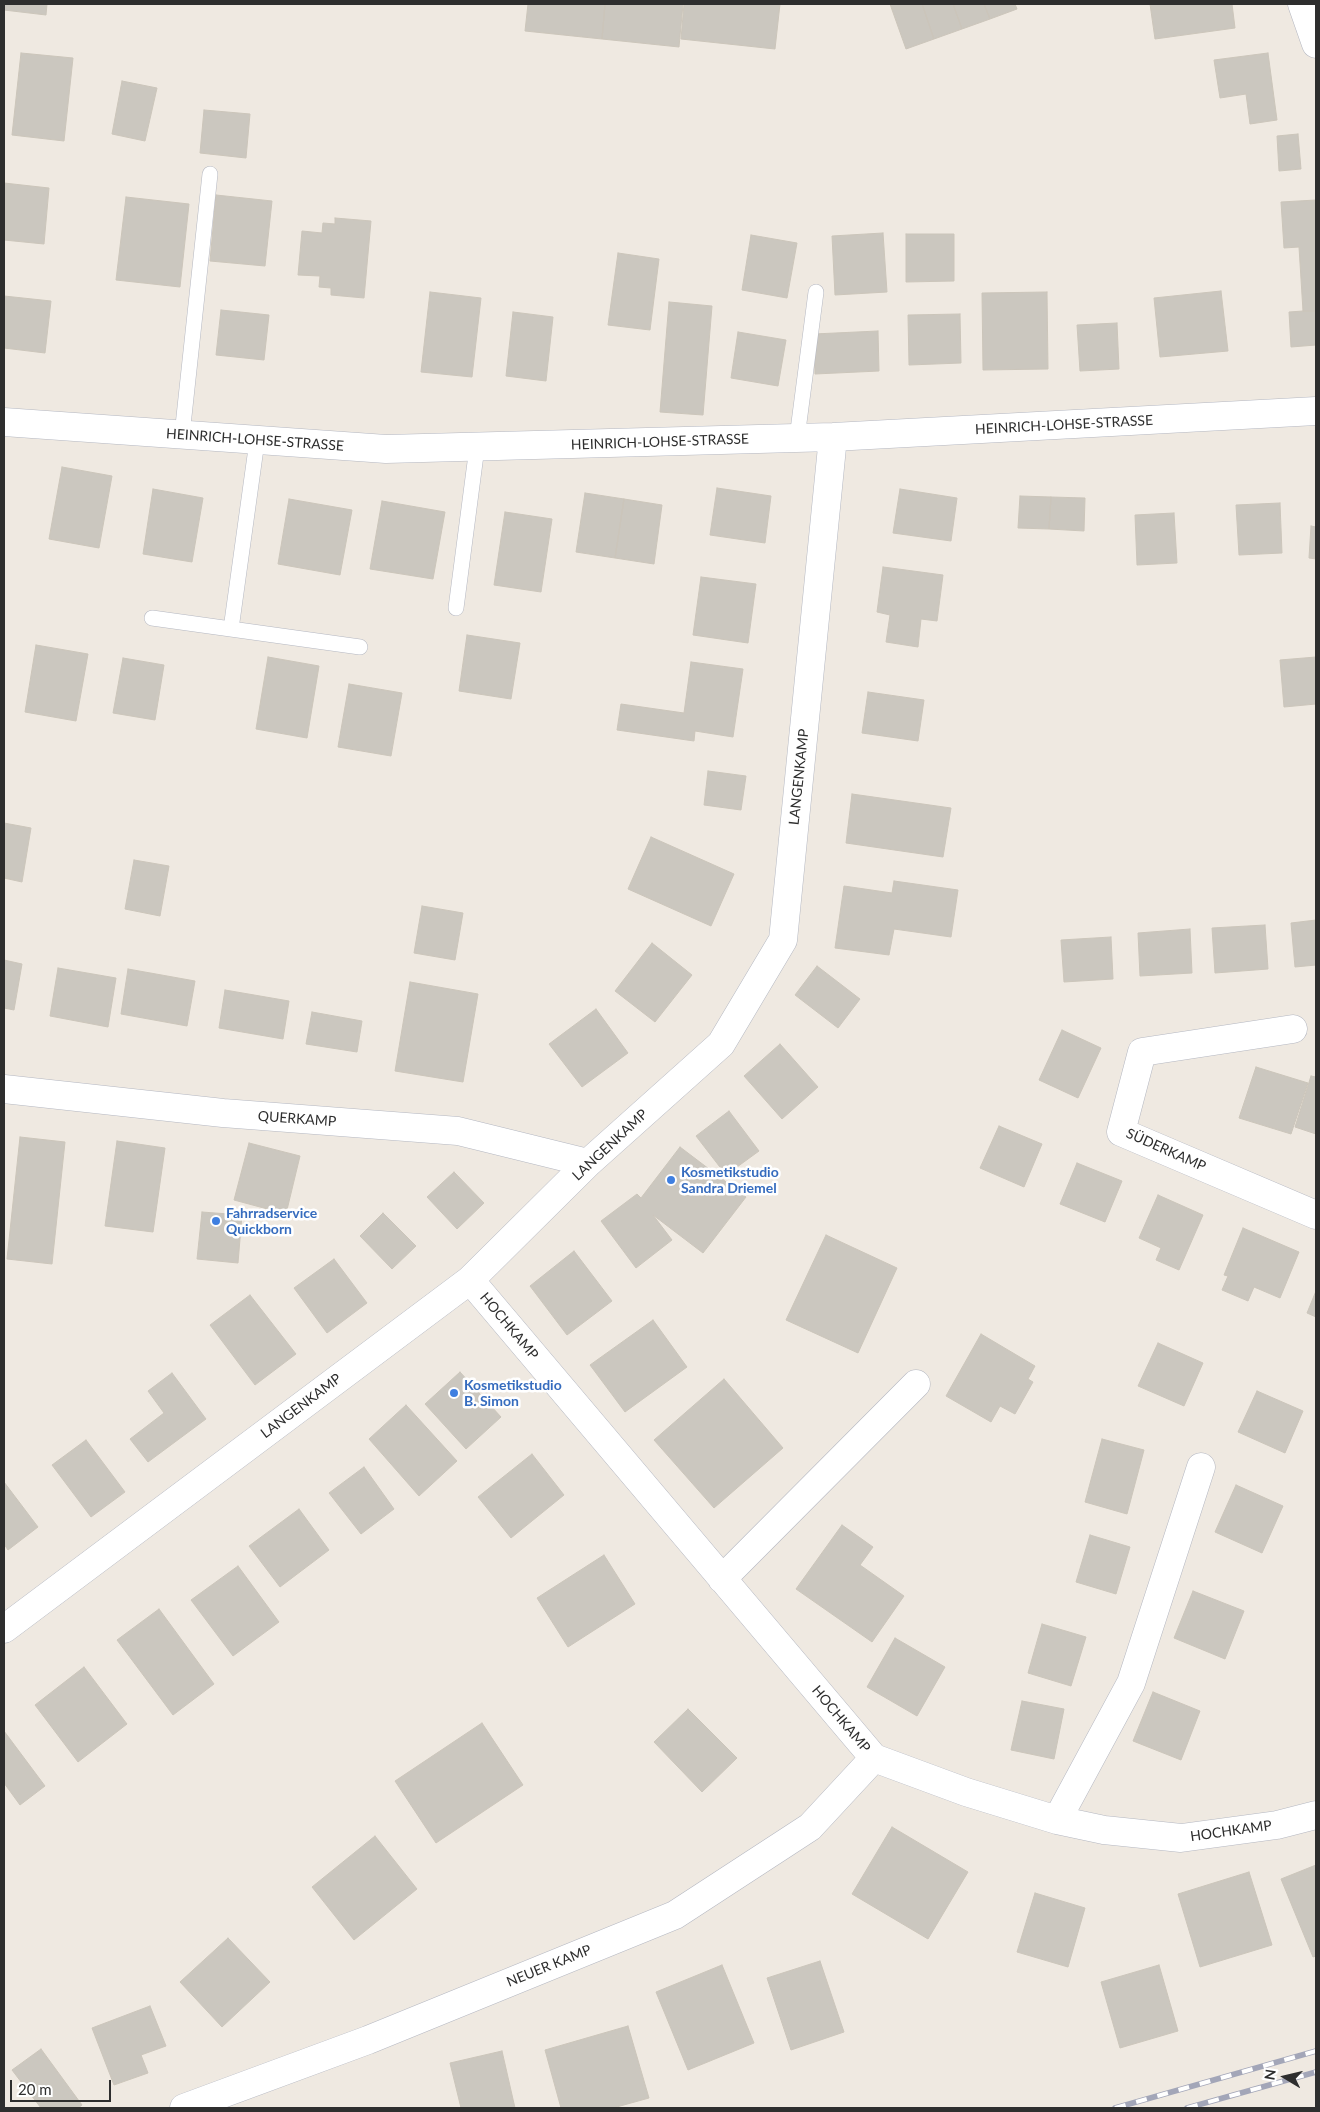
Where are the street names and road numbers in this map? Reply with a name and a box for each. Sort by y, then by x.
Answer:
street label: HEINRICH-LOHSE-STRASSE [975,412,1153,438]
street label: HEINRICH-LOHSE-STRASSE [166,425,344,455]
street label: HEINRICH-LOHSE-STRASSE [571,430,749,454]
street label: LANGENKAMP [786,728,812,826]
street label: LANGENKAMP [569,1106,651,1184]
street label: QUERKAMP [257,1108,337,1130]
street label: SÜDERKAMP [1124,1125,1208,1175]
street label: HOCHKAMP [476,1289,542,1363]
street label: LANGENKAMP [257,1370,345,1442]
street label: HOCHKAMP [808,1682,874,1756]
street label: HOCHKAMP [1189,1817,1273,1845]
street label: NEUER KAMP [504,1941,594,1991]

